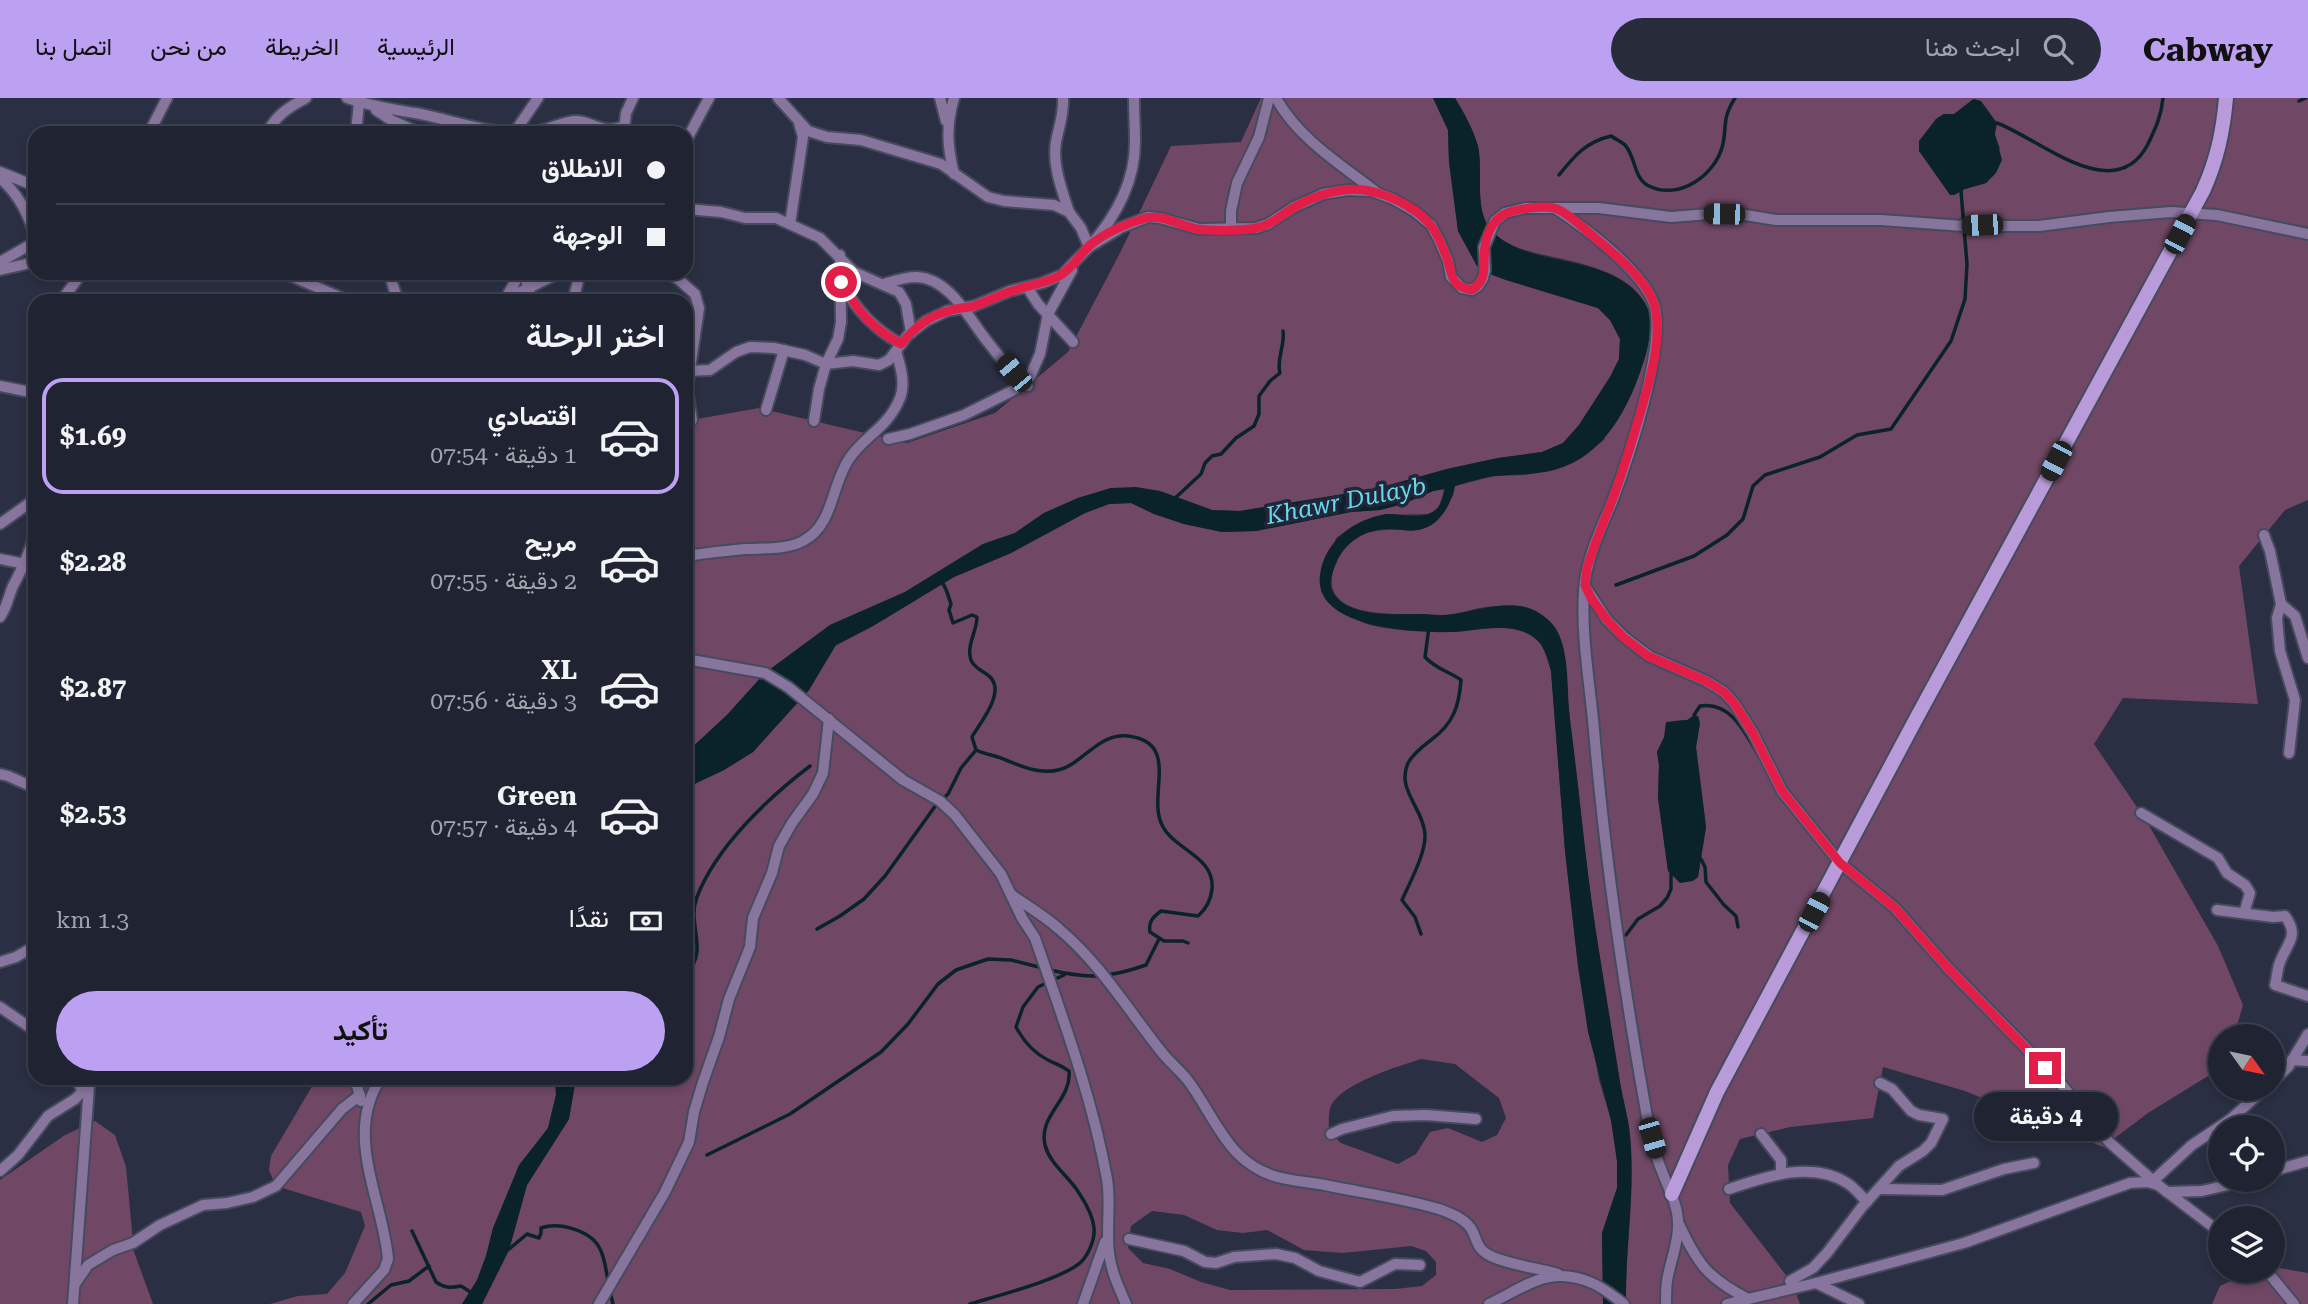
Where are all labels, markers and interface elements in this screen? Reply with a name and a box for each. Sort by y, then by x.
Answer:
search box [1611,18,2101,81]
icon: search [2039,30,2077,68]
text: Cabway [2143,30,2273,69]
text: ابحث هنا [1925,32,2021,62]
text: اتصل بنا [35,33,112,61]
text: من نحن [150,33,227,61]
text: الخريطة [265,33,339,61]
text: الرئيسية [377,33,455,61]
text: الانطلاق [541,153,623,183]
car [1703,203,1746,225]
car [2161,211,2200,257]
car [1961,214,2004,236]
text: الوجهة [552,220,623,250]
route start [825,266,857,298]
text: اختر الرحلة [526,317,665,355]
car [993,350,1036,396]
text: اقتصادي [488,401,577,431]
icon: car [598,405,661,468]
text: $1.69 [60,421,126,451]
car [2037,438,2076,484]
text: 1 دقيقة · 07:54 [430,442,577,469]
water label: Khawr Dulayb [1263,472,1428,530]
text: مريح [525,527,577,557]
icon: car [598,531,661,594]
text: $2.28 [60,547,126,577]
text: 2 دقيقة · 07:55 [430,568,577,595]
text: XL [541,655,577,685]
icon: car [598,657,661,720]
text: $2.87 [60,673,126,703]
text: 3 دقيقة · 07:56 [430,688,577,715]
text: Green [497,781,577,811]
icon: car [598,783,661,846]
text: $2.53 [60,799,126,829]
text: 4 دقيقة · 07:57 [430,814,577,841]
car [1795,889,1834,935]
icon: cash [627,902,665,940]
text: نقدًا [569,903,609,933]
text: 1.3 km [56,907,129,934]
button: تأكيد [56,991,665,1071]
north arrow [2208,1024,2286,1101]
map controls [2208,1024,2285,1283]
route end [2029,1052,2061,1084]
callout: 4 دقيقة [1973,1093,2117,1142]
text: 4 دقيقة [2010,1103,2082,1130]
car [1637,1115,1668,1161]
button: locate [2208,1115,2285,1192]
button: layers [2208,1206,2285,1283]

